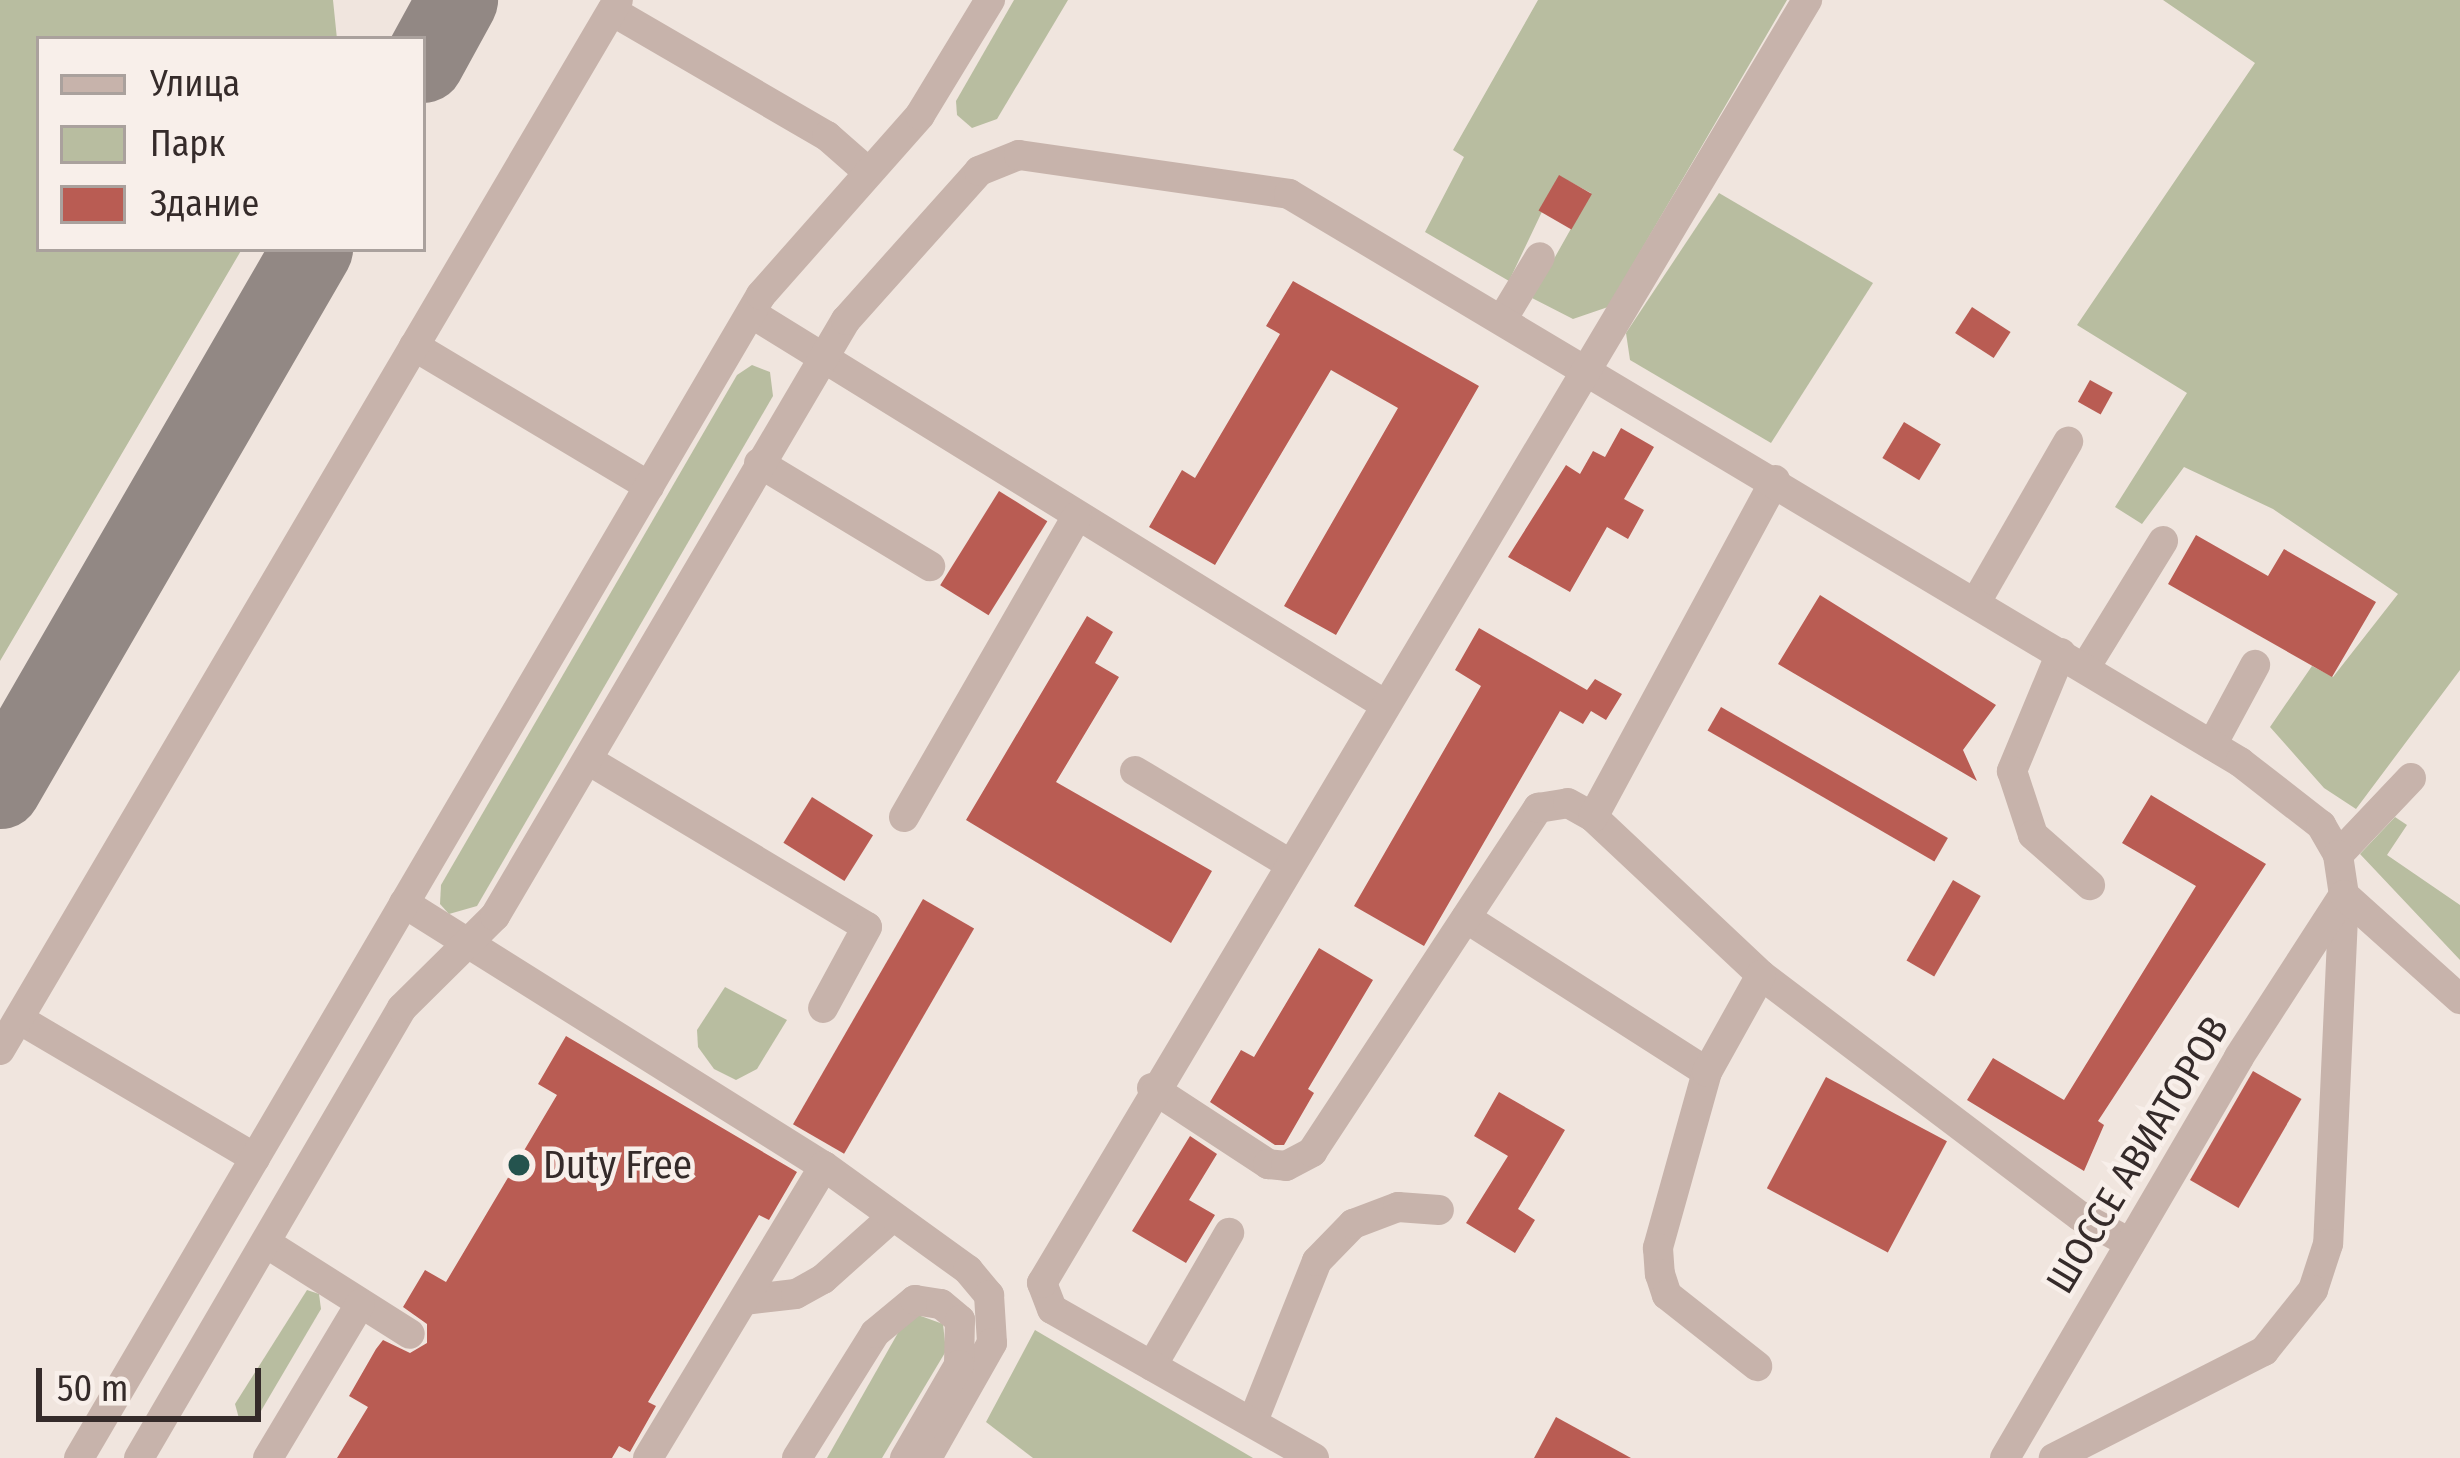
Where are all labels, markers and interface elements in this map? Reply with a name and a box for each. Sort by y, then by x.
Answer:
legend [36,36,426,252]
text: Улица [150,62,240,106]
text: Парк [150,122,225,166]
text: Здание [150,182,259,226]
street label: ШОССЕ АВИАТОРОВ [2037,1008,2239,1302]
place label: Duty Free [543,1142,692,1188]
marker: Duty Free [506,1152,532,1178]
scale bar [42,1344,267,1418]
text: 50 m [57,1367,128,1411]

